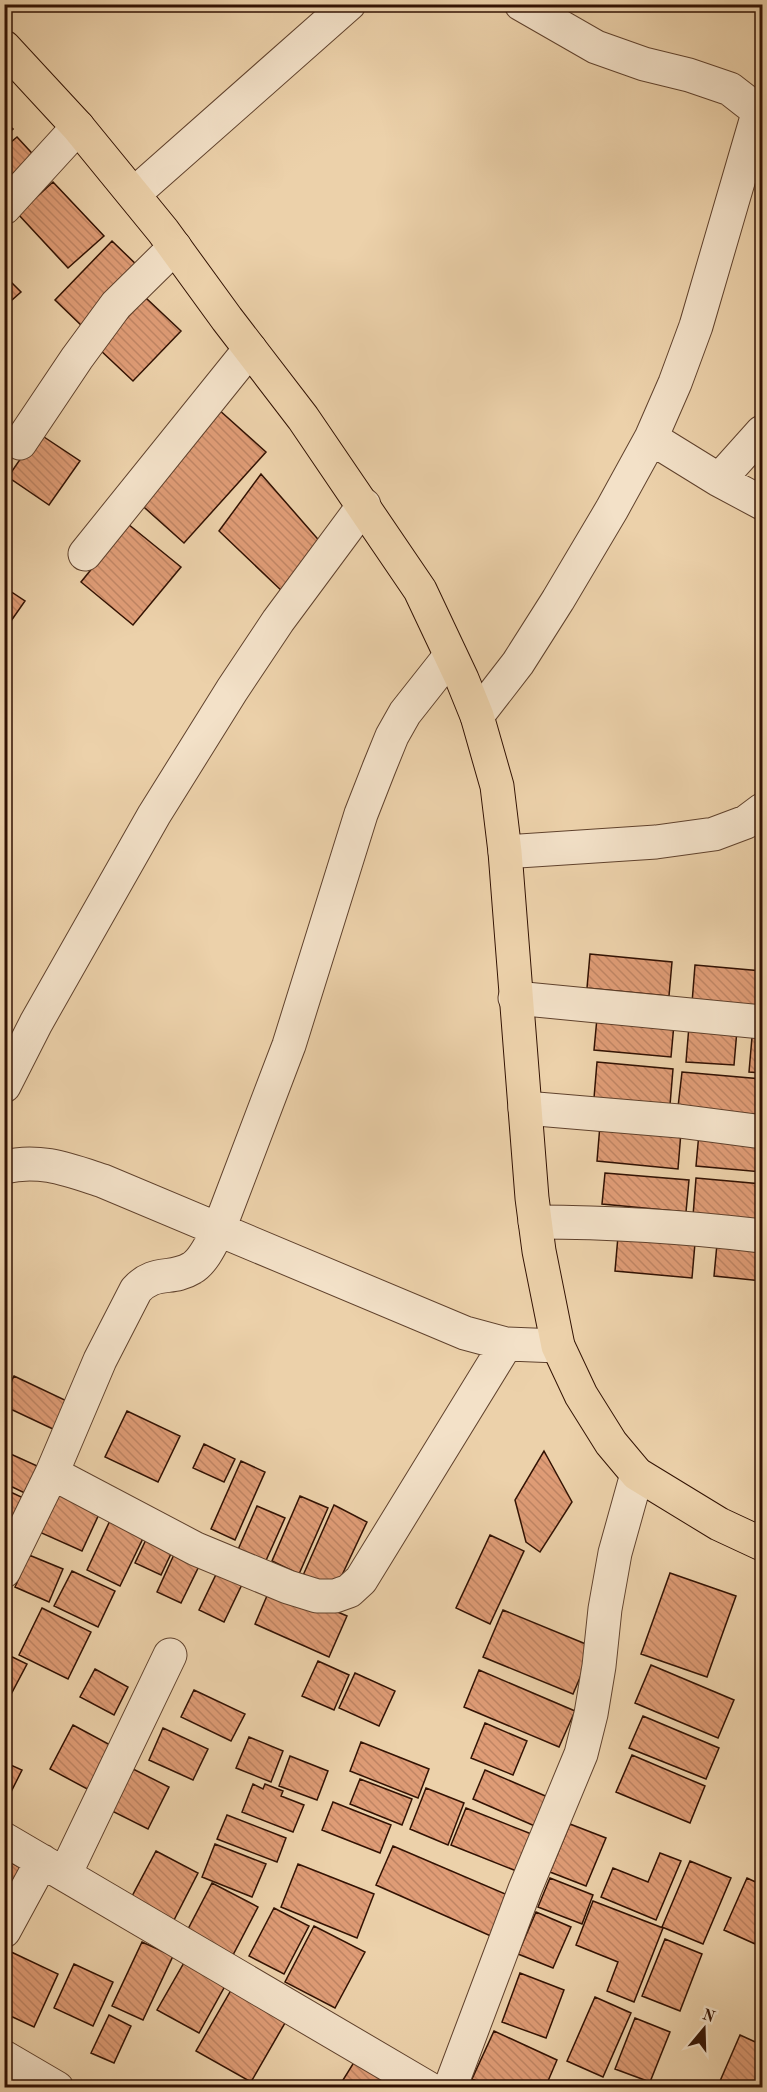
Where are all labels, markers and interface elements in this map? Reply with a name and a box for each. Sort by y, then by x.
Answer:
north arrow [674,1999,734,2059]
text: N [700,2007,717,2027]

